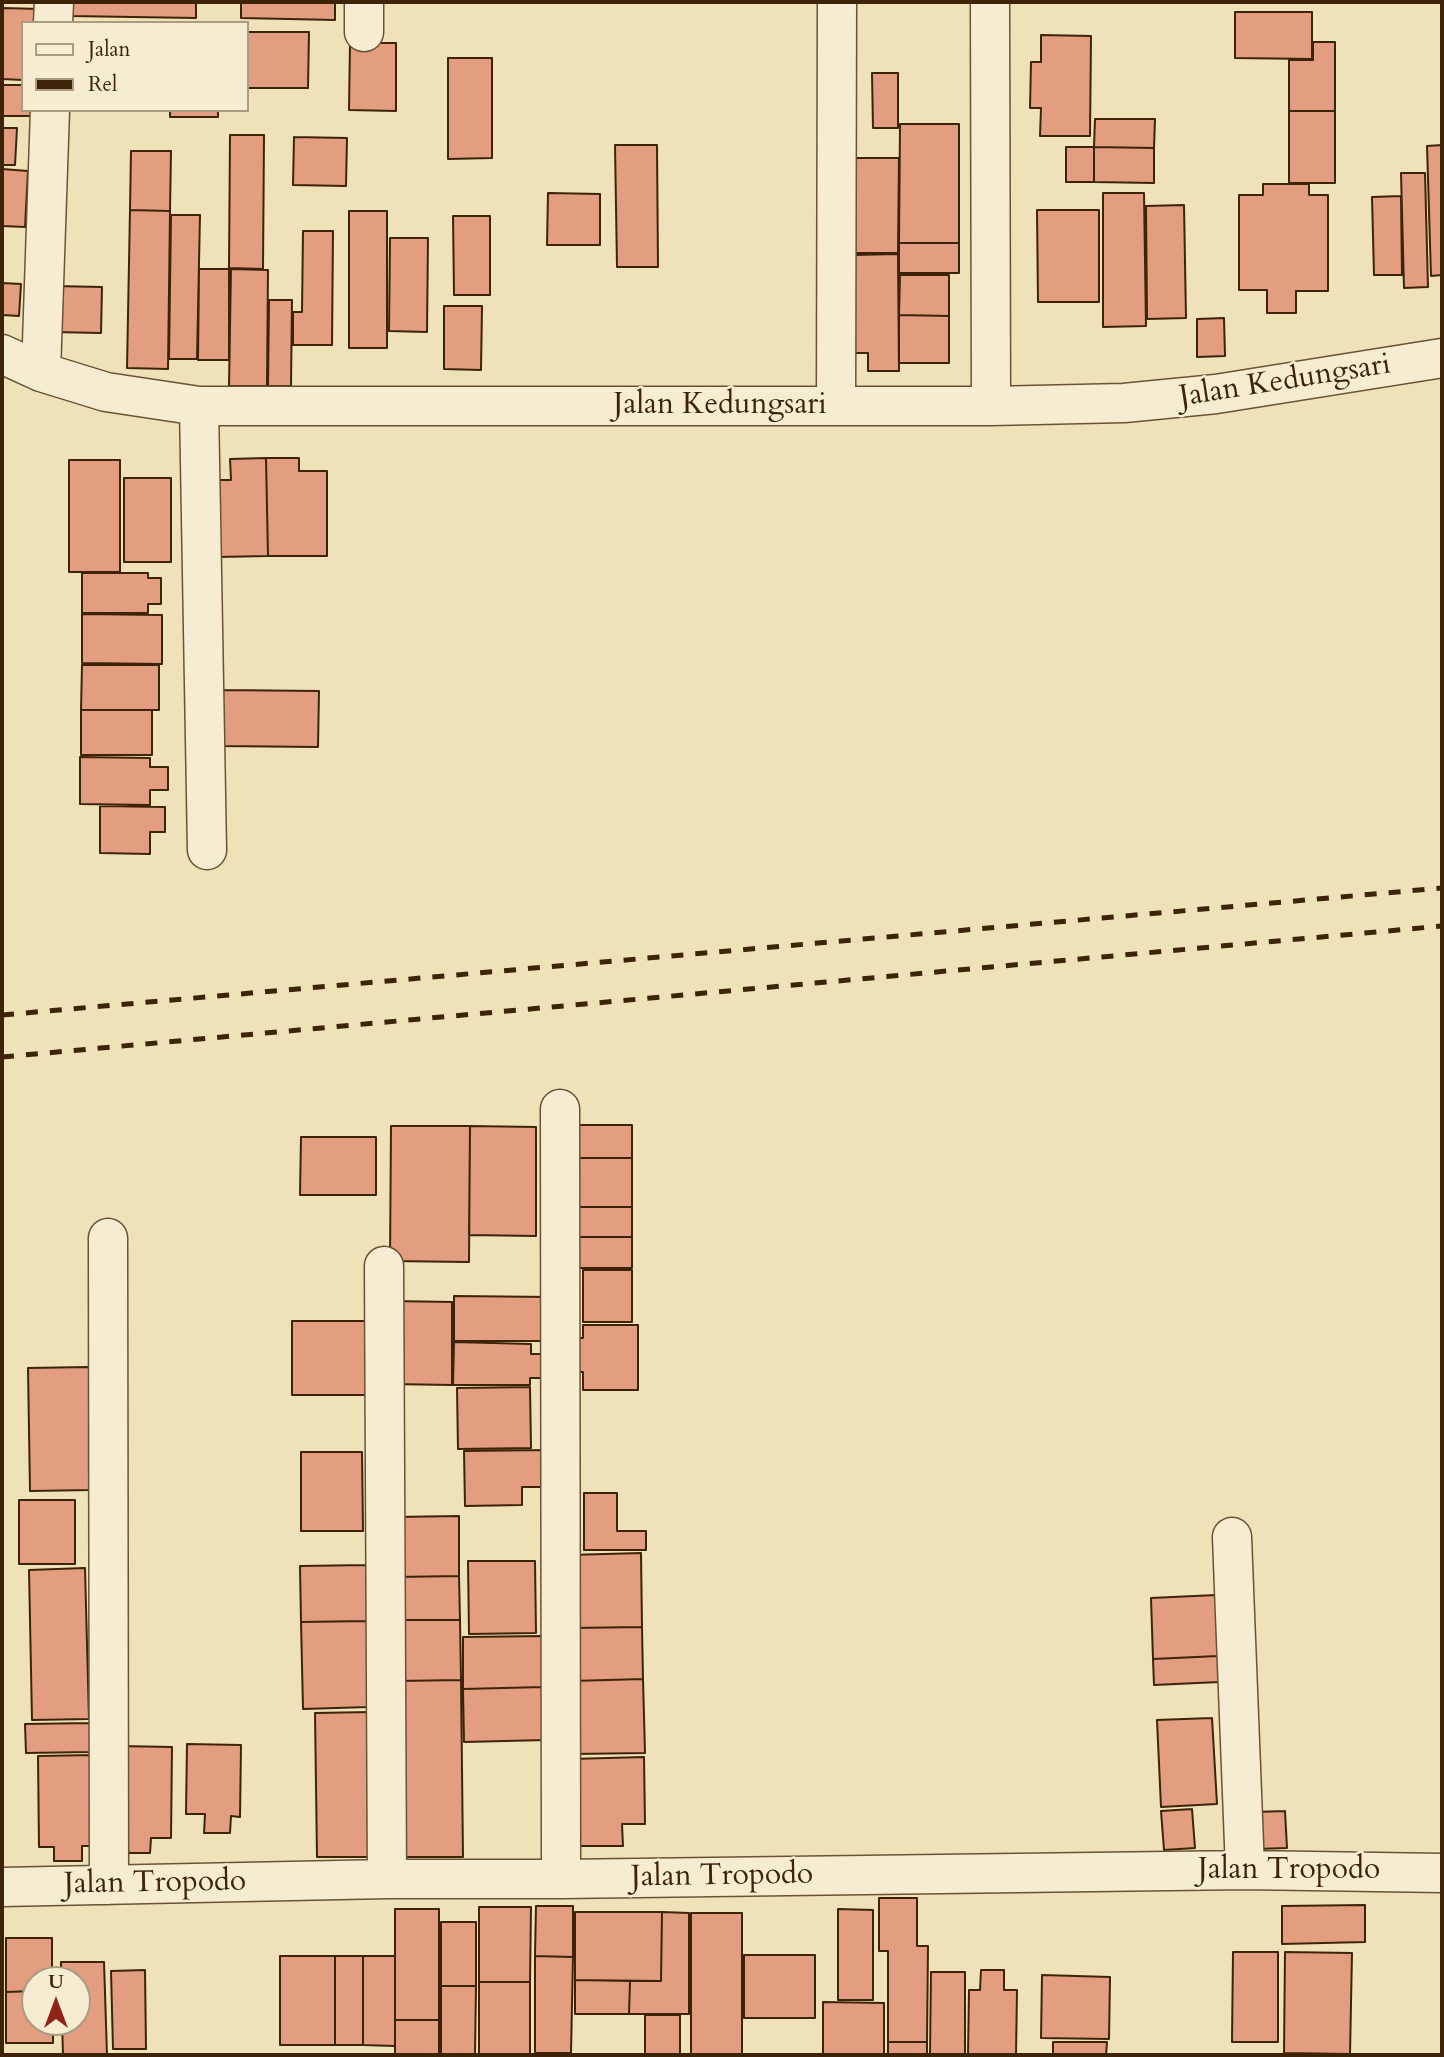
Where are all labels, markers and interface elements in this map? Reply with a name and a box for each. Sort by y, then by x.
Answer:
legend [21,21,248,112]
text: Jalan [88,35,131,64]
text: Rel [88,70,117,99]
street label: Jalan Kedungsari [1177,348,1393,416]
street label: Jalan Kedungsari [613,388,827,424]
street label: Jalan Tropodo [1198,1853,1380,1889]
street label: Jalan Tropodo [631,1857,813,1897]
street label: Jalan Tropodo [64,1864,246,1904]
north arrow [21,1966,91,2036]
text: U [48,1969,64,1995]

